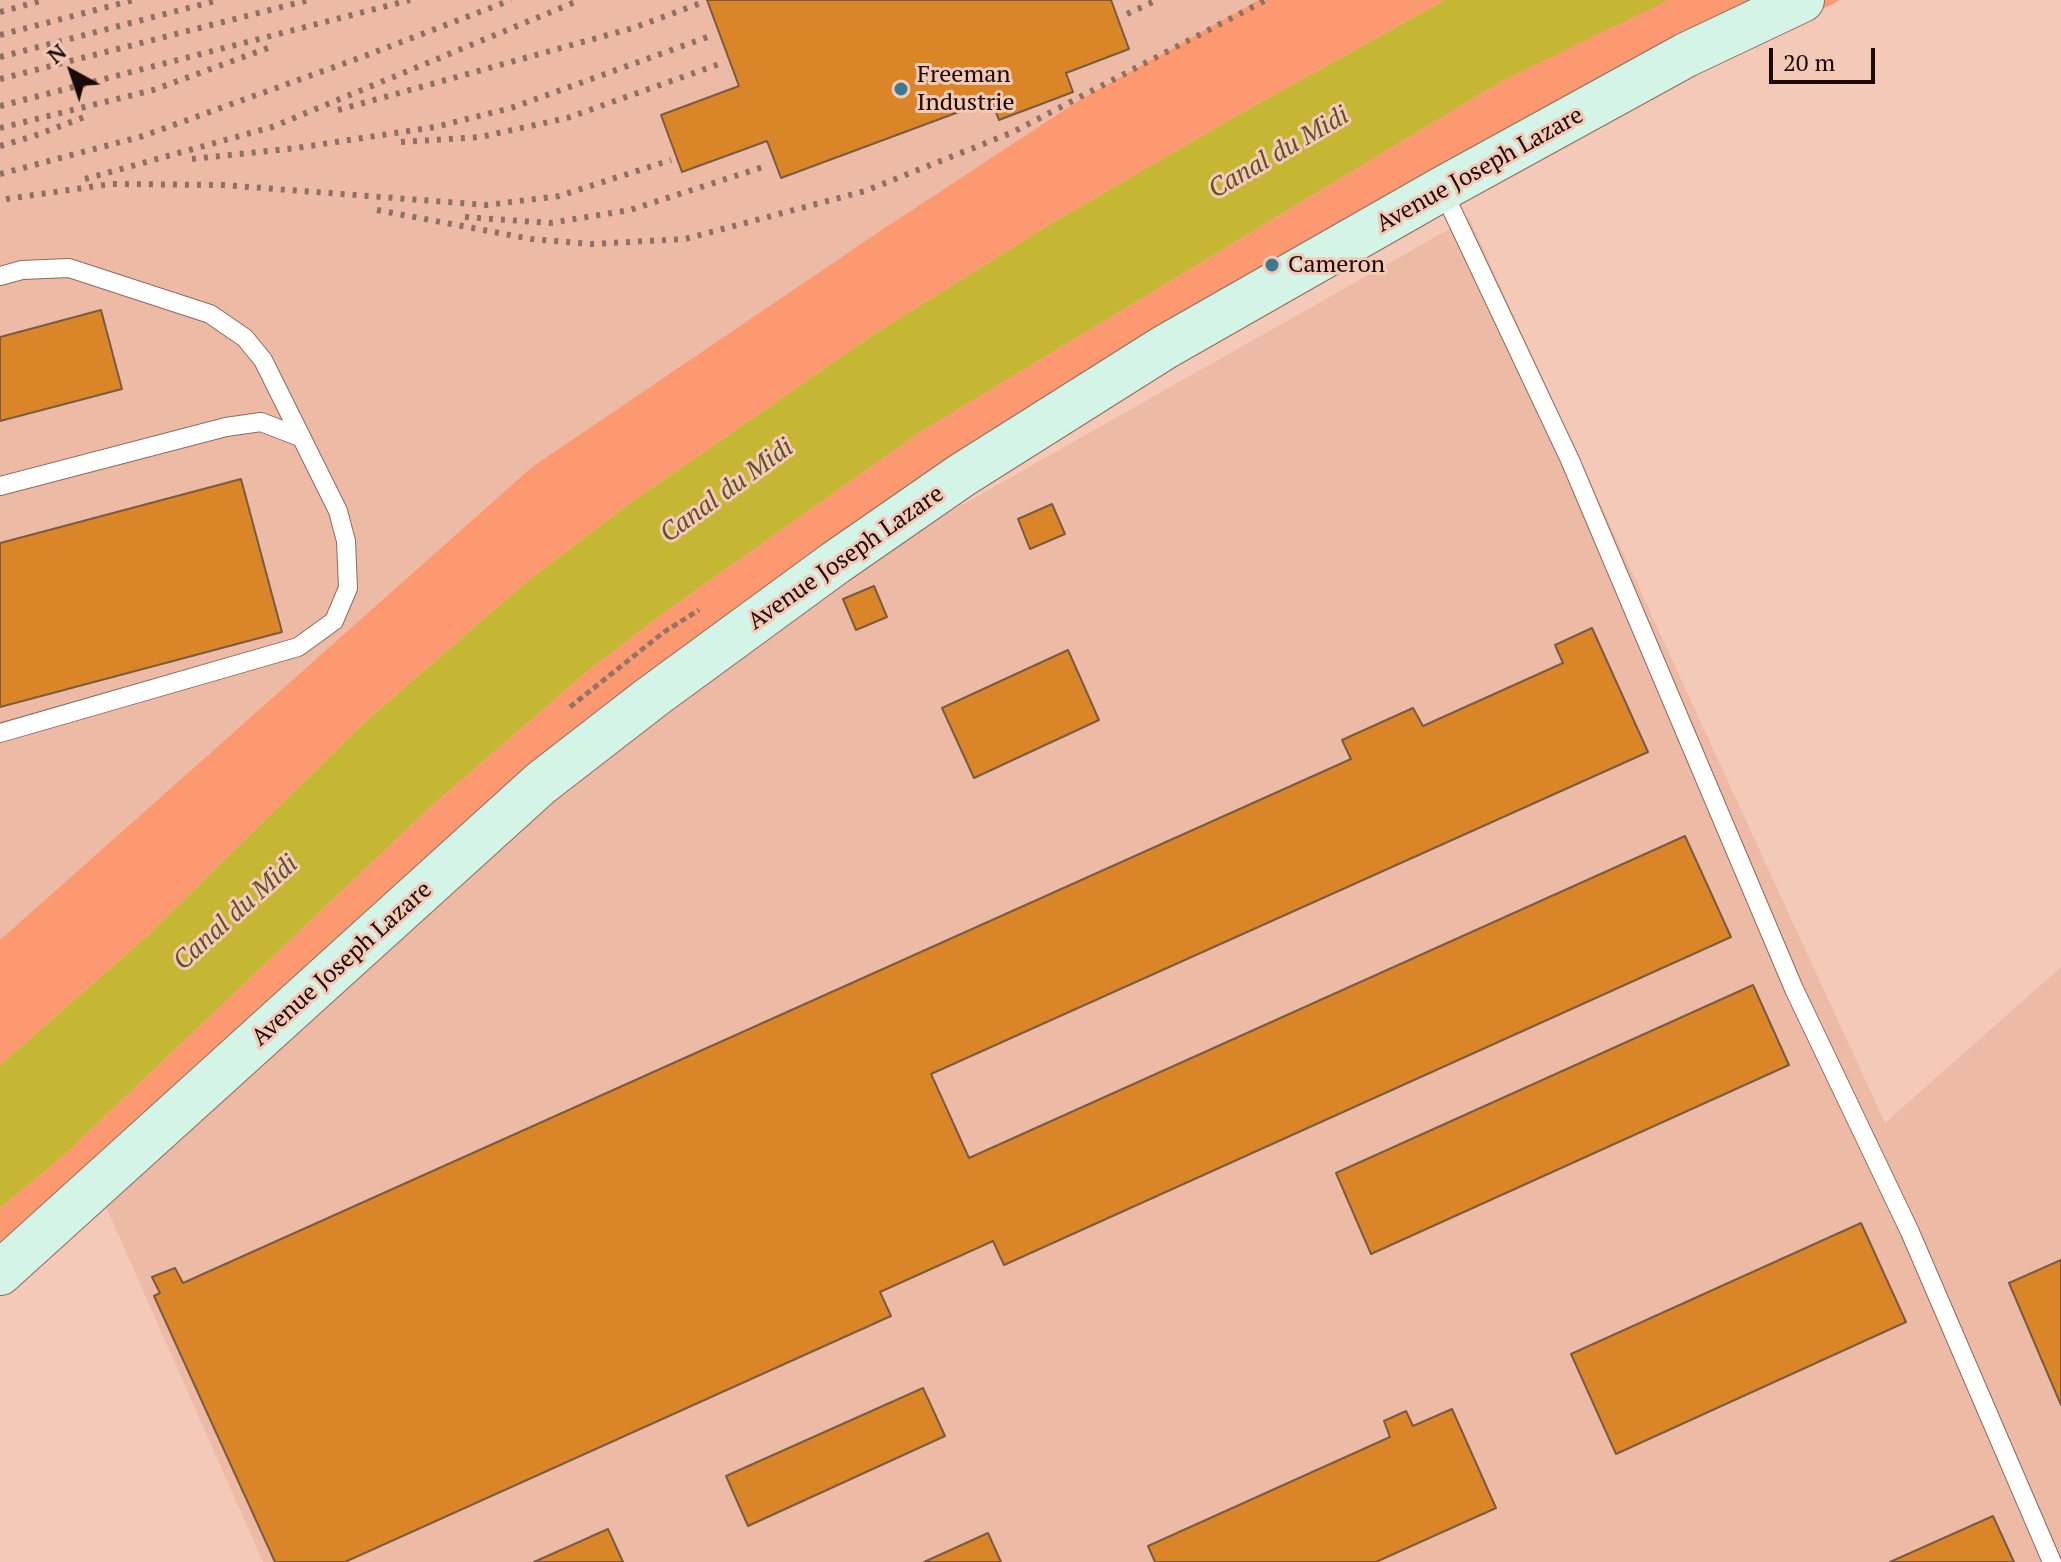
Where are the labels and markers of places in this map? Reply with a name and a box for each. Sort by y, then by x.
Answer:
place label: Freeman Industrie [917,61,1015,117]
marker: Freeman Industrie [892,80,910,98]
place label: Cameron [1288,251,1385,279]
marker: Cameron [1263,256,1281,274]

